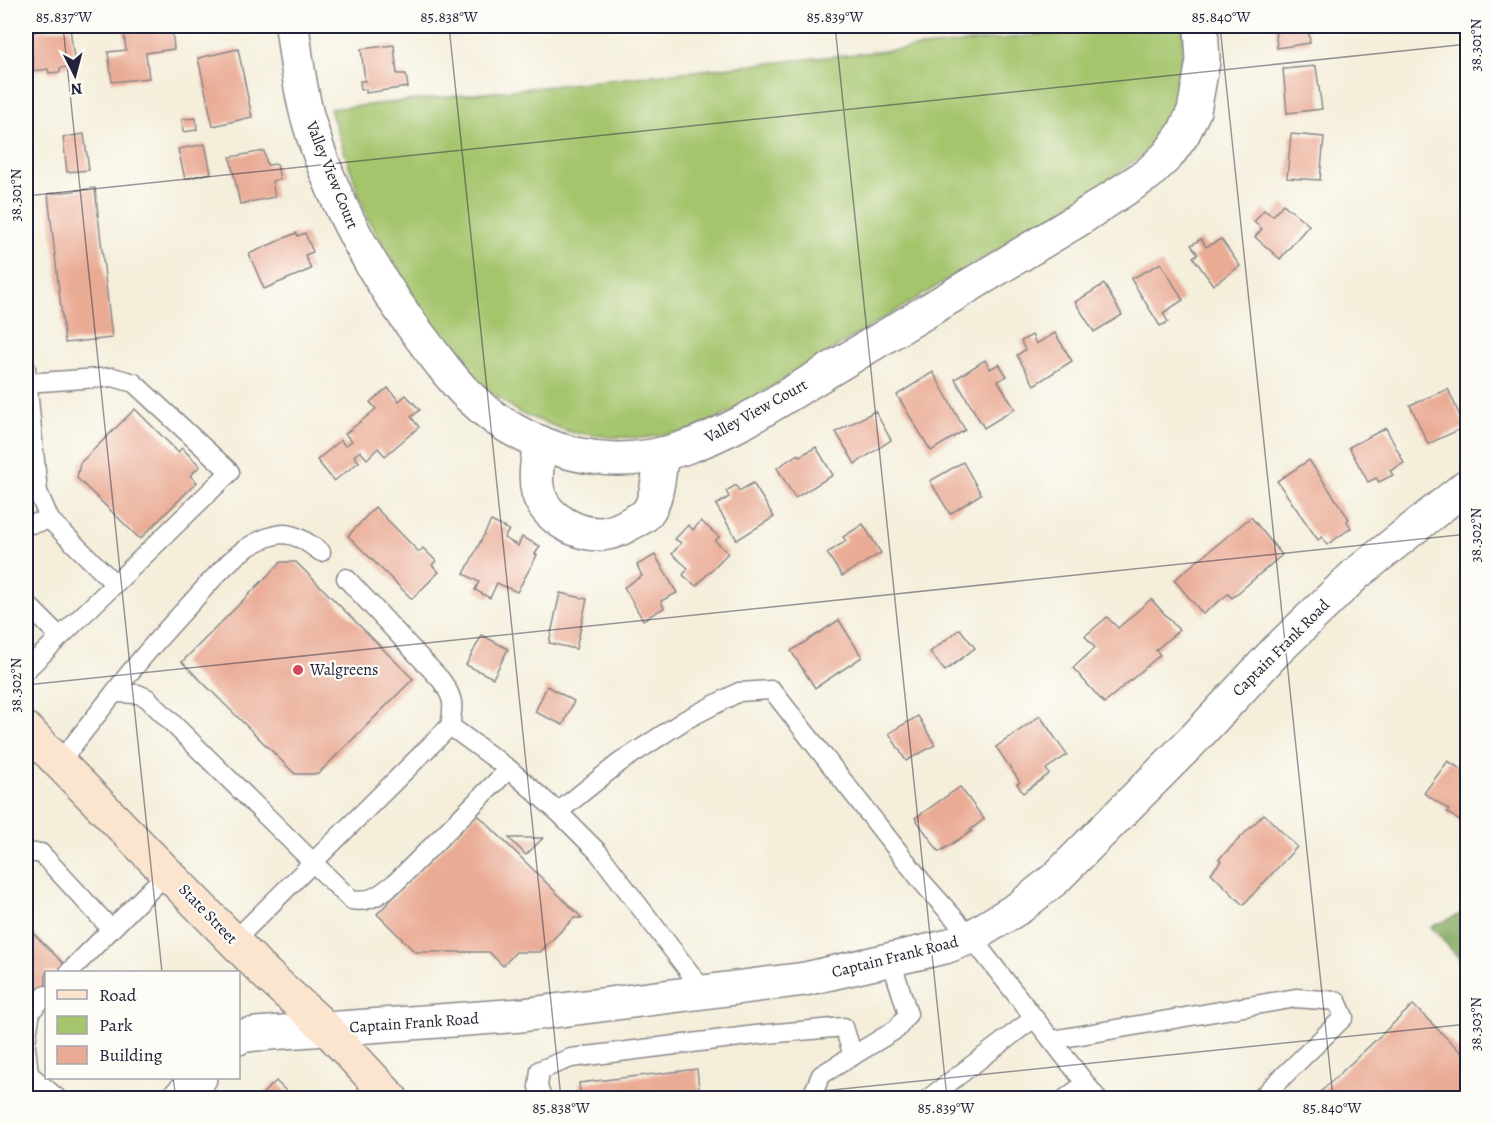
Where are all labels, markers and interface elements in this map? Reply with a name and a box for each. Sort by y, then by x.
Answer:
text: 85.837°W [36,7,92,27]
text: 85.838°W [420,7,478,27]
text: 85.839°W [806,7,864,27]
text: 85.840°W [1192,7,1250,27]
text: 38.301°N [1466,18,1486,71]
north arrow [45,45,105,105]
text: N [69,77,83,101]
street label: Valley View Court [300,117,364,232]
text: 38.301°N [6,168,26,221]
street label: Valley View Court [700,374,811,449]
text: 38.302°N [1466,507,1486,562]
street label: Captain Frank Road [1227,594,1335,702]
text: 38.302°N [6,657,26,712]
place label: Walgreens [309,659,379,681]
marker: Walgreens [291,663,305,677]
street label: State Street [174,879,242,949]
street label: Captain Frank Road [829,931,961,983]
legend [45,971,240,1079]
text: Road [99,983,137,1007]
text: 38.303°N [1466,997,1486,1051]
street label: Captain Frank Road [349,1007,480,1038]
text: Park [99,1013,133,1037]
text: Building [99,1043,163,1067]
text: 85.838°W [532,1098,590,1118]
text: 85.839°W [917,1098,975,1118]
text: 85.840°W [1303,1098,1361,1118]

